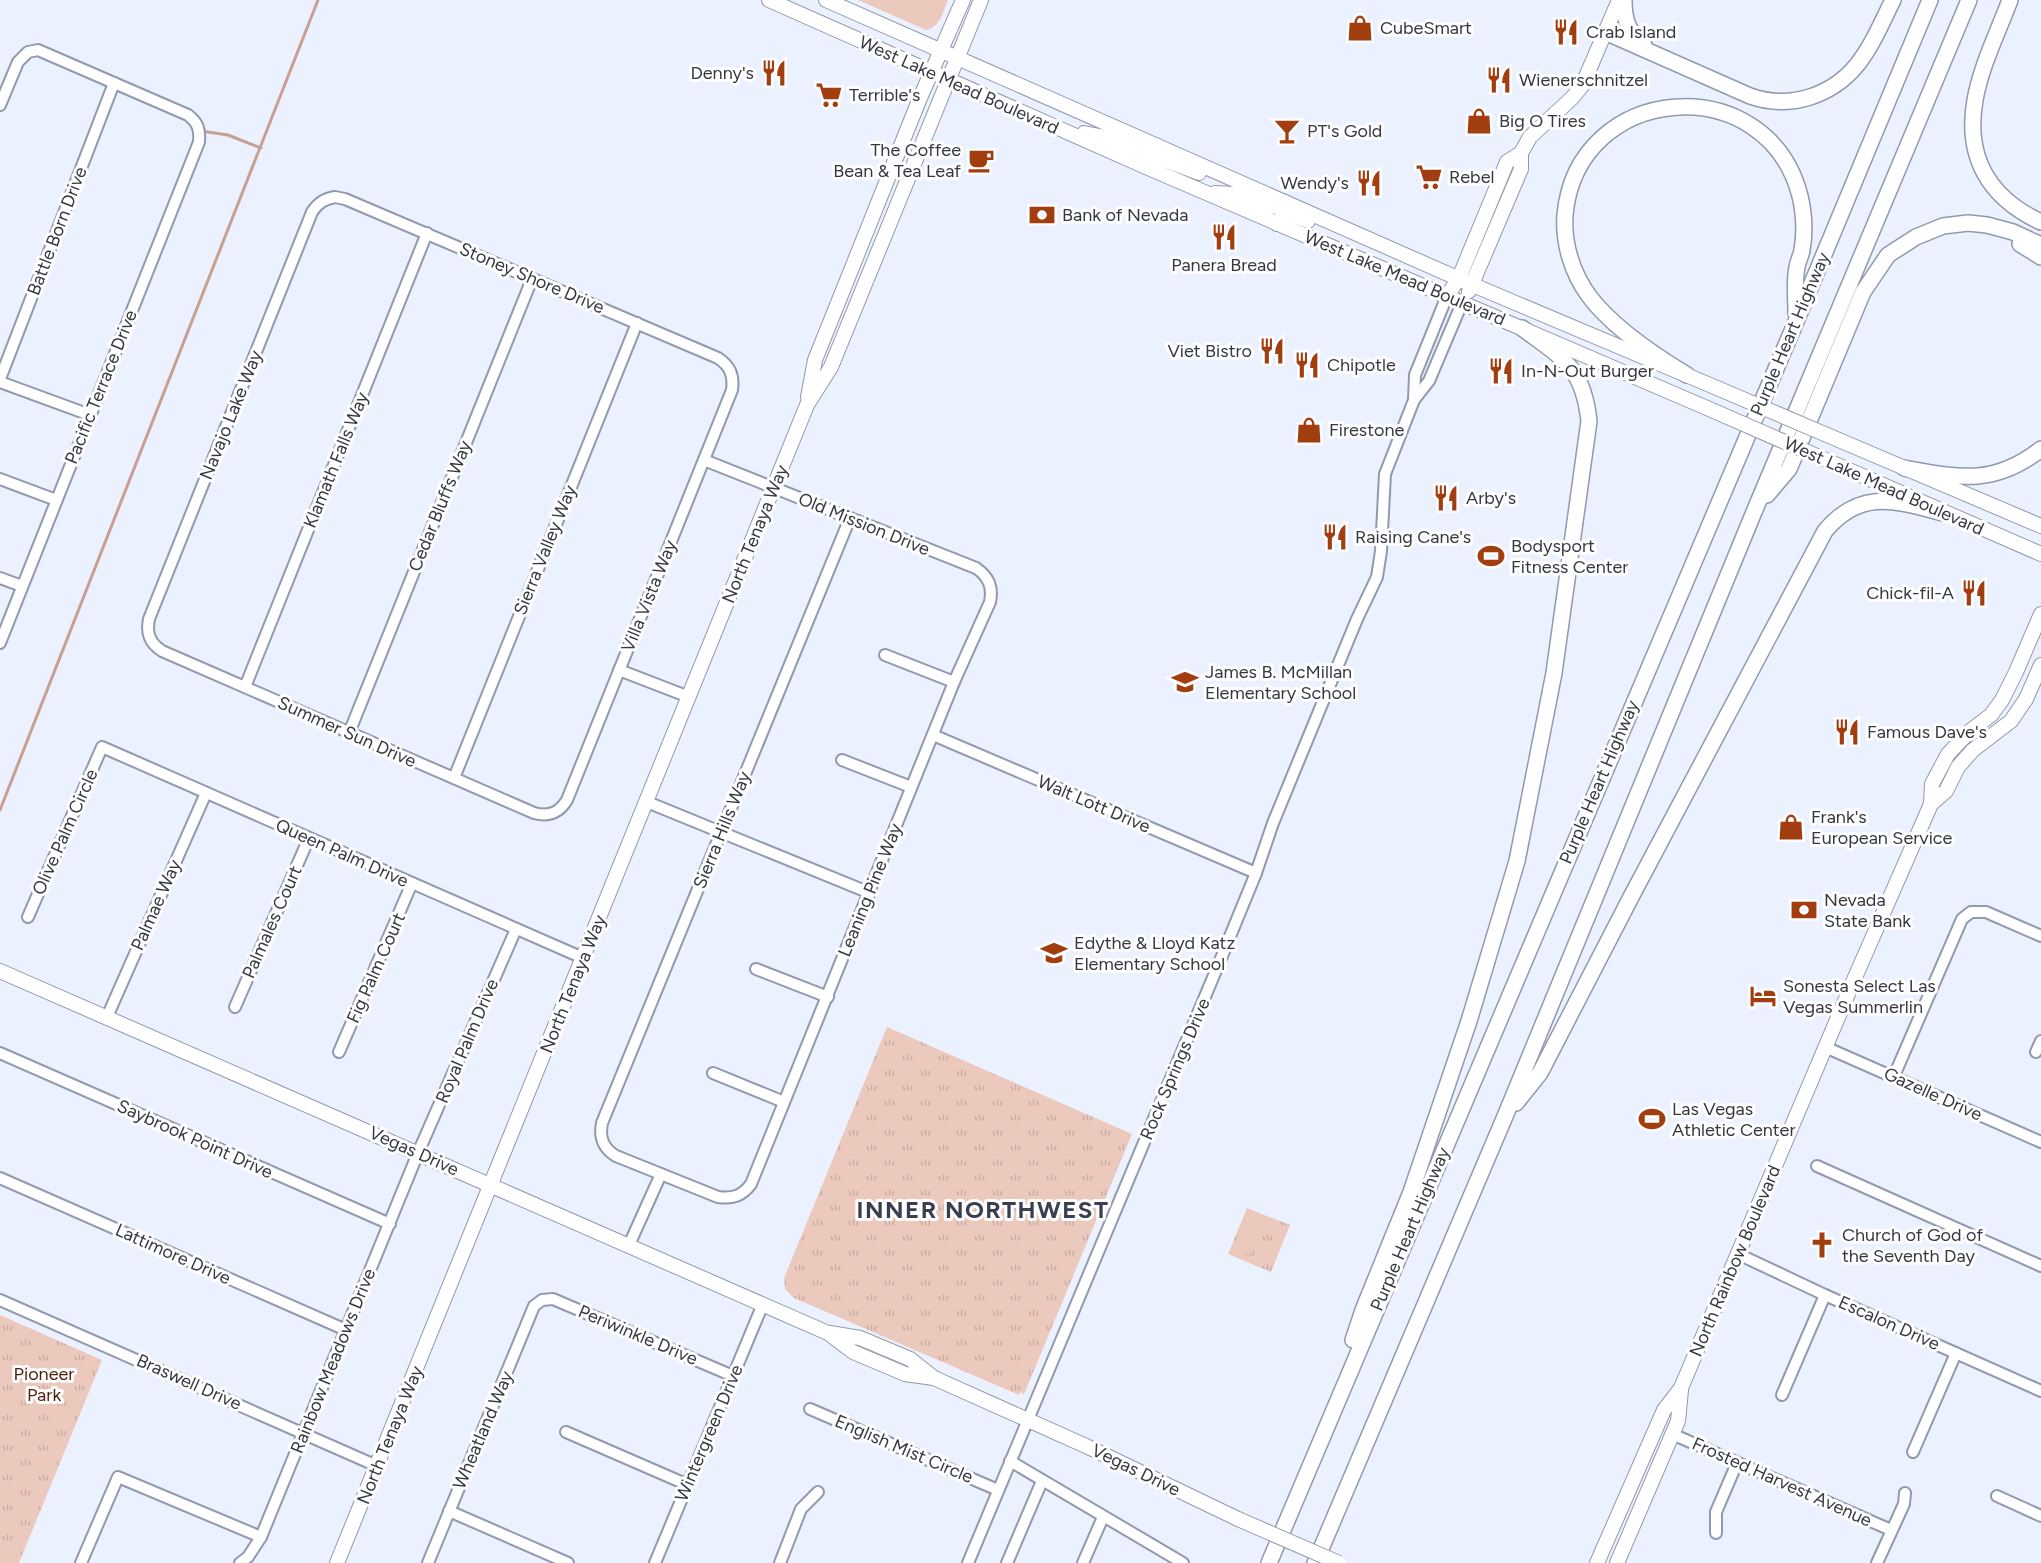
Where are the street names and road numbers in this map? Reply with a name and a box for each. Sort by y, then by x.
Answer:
street label: West Lake Mead Boulevard [856,31,1062,139]
street label: Battle Born Drive [22,164,92,298]
street label: West Lake Mead Boulevard [1301,226,1509,330]
street label: Stoney Shore Drive [456,238,608,319]
street label: Purple Heart Highway [1746,248,1835,419]
street label: Pacific Terrace Drive [60,307,142,467]
street label: Navajo Lake Way [195,347,267,483]
street label: Klamath Falls Way [299,388,373,531]
street label: West Lake Mead Boulevard [1781,432,1987,540]
street label: Cedar Bluffs Way [404,437,476,575]
street label: North Tenaya Way [717,461,793,606]
street label: Sierra Valley Way [509,481,581,618]
street label: Old Mission Drive [795,488,933,560]
street label: Villa Vista Way [617,536,682,655]
street label: Summer Sun Drive [274,692,420,772]
street label: Purple Heart Highway [1555,696,1644,867]
street label: Olive Palm Circle [27,766,103,898]
street label: Sierra Hills Way [689,768,756,892]
street label: Walt Lott Drive [1034,770,1154,838]
street label: Queen Palm Drive [272,814,412,892]
street label: Leaning Pine Way [833,820,907,960]
street label: Palmae Way [126,856,186,954]
street label: Palmales Court [237,862,307,982]
street label: Fig Palm Court [342,909,410,1027]
street label: North Tenaya Way [535,911,611,1056]
street label: Royal Palm Drive [431,975,503,1107]
street label: Rock Springs Drive [1135,995,1215,1143]
street label: Gazelle Drive [1880,1063,1986,1126]
street label: Saybrook Point Drive [114,1095,276,1183]
street label: Vegas Drive [366,1121,462,1181]
street label: Purple Heart Highway [1366,1143,1455,1314]
street label: North Rainbow Boulevard [1685,1162,1785,1360]
street label: Lattimore Drive [112,1219,234,1289]
street label: Rainbow Meadows Drive [286,1265,380,1457]
street label: Escalon Drive [1835,1291,1943,1355]
street label: Periwinkle Drive [575,1300,701,1370]
street label: Braswell Drive [133,1349,245,1415]
street label: Wintergreen Drive [670,1361,748,1505]
street label: North Tenaya Way [352,1362,428,1507]
street label: Wheatland Way [448,1367,518,1492]
street label: English Mist Circle [832,1410,977,1488]
street label: Frosted Harvest Avenue [1689,1432,1875,1532]
street label: Vegas Drive [1088,1439,1184,1501]

